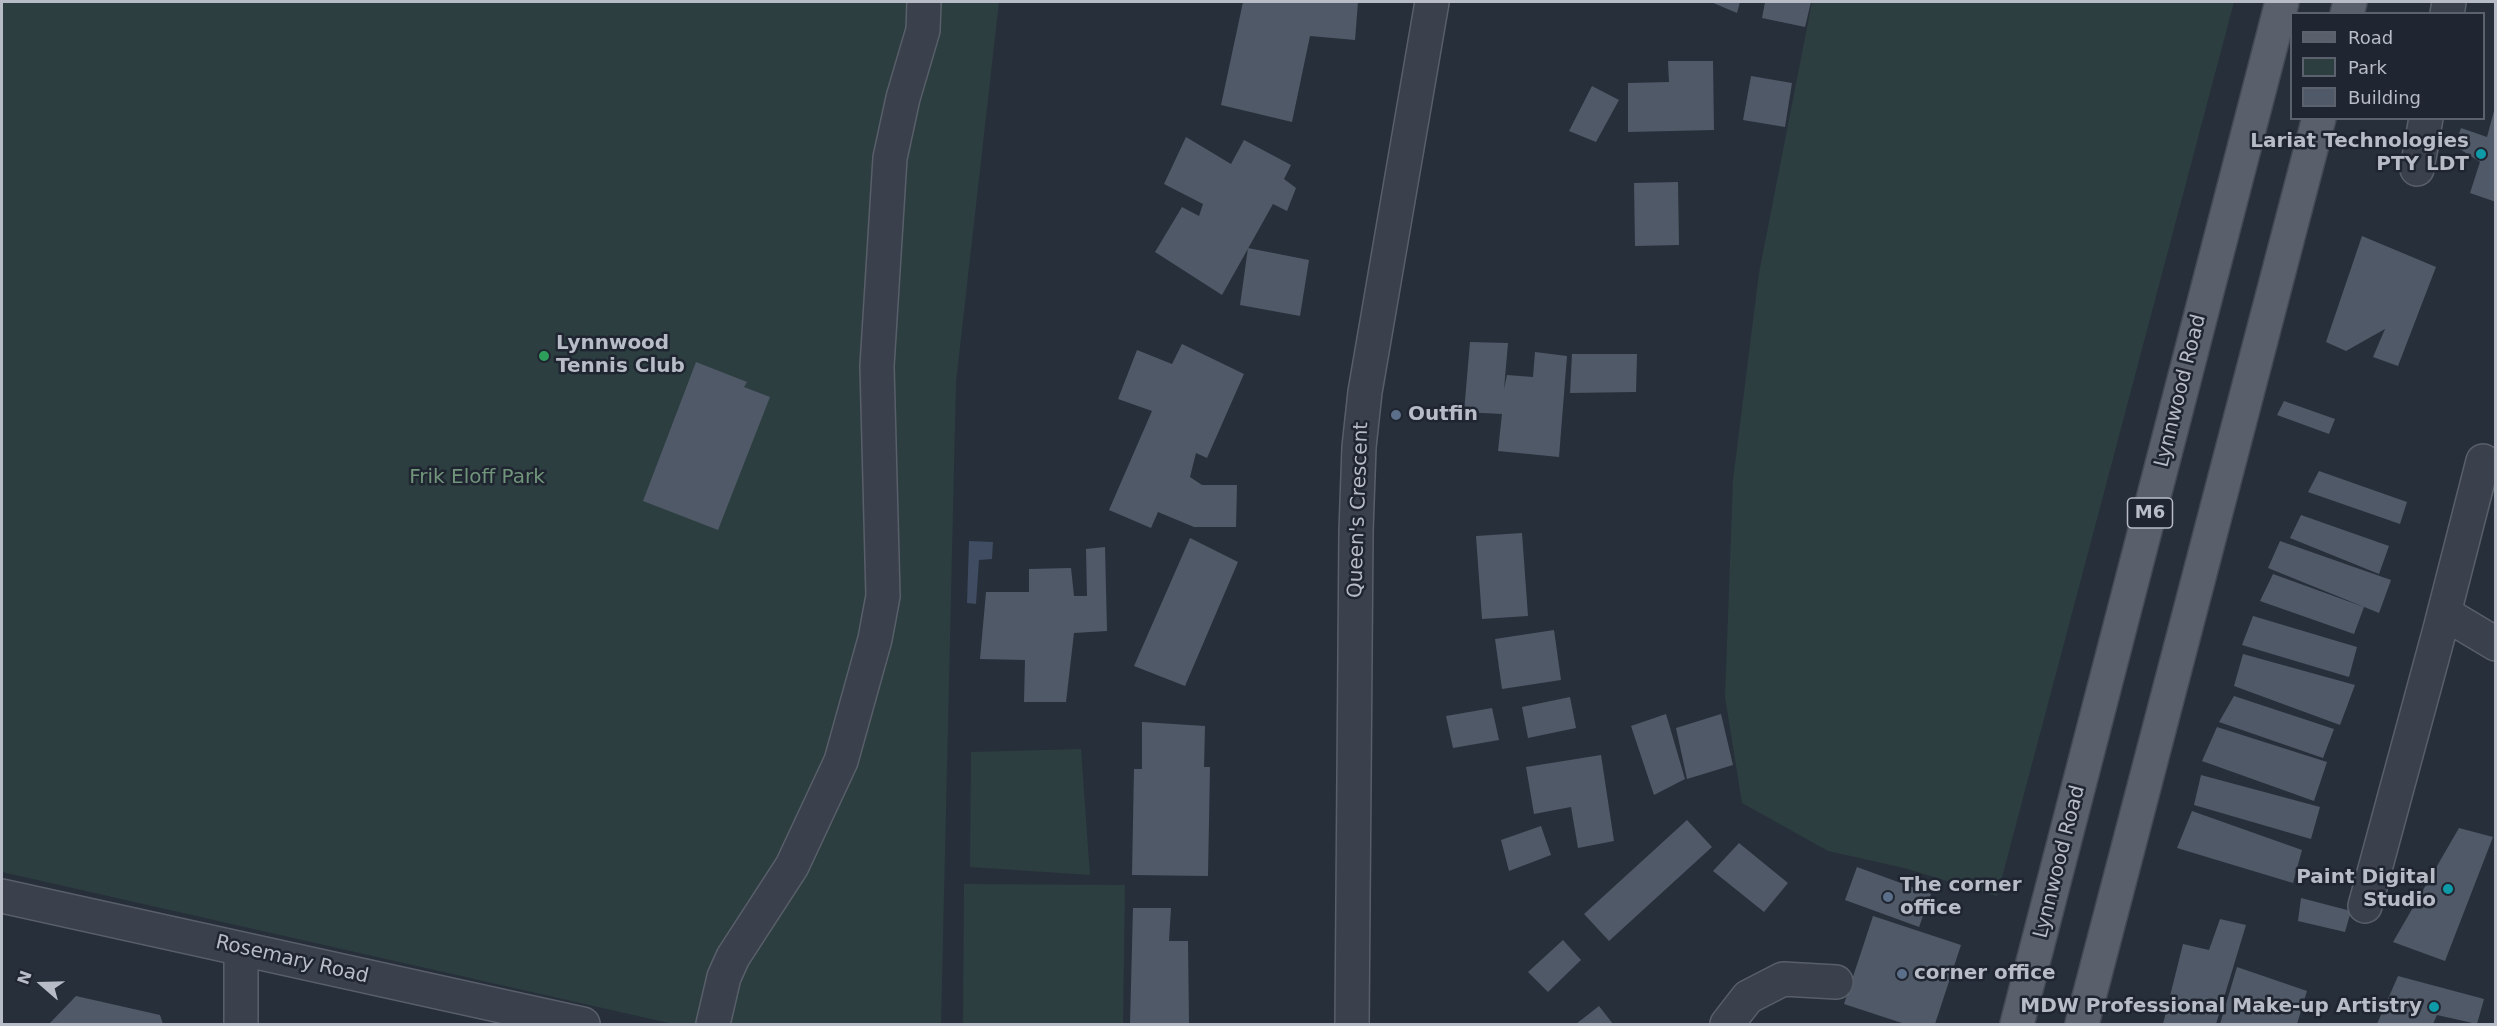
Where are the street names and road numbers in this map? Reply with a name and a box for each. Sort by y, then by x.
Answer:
street label: Lynnwood Road [2150,312,2212,470]
street label: Queen's Crescent [1344,422,1374,598]
road number: M6 [2128,498,2172,528]
street label: Lynnwood Road [2029,783,2091,941]
street label: Rosemary Road [213,931,371,989]

